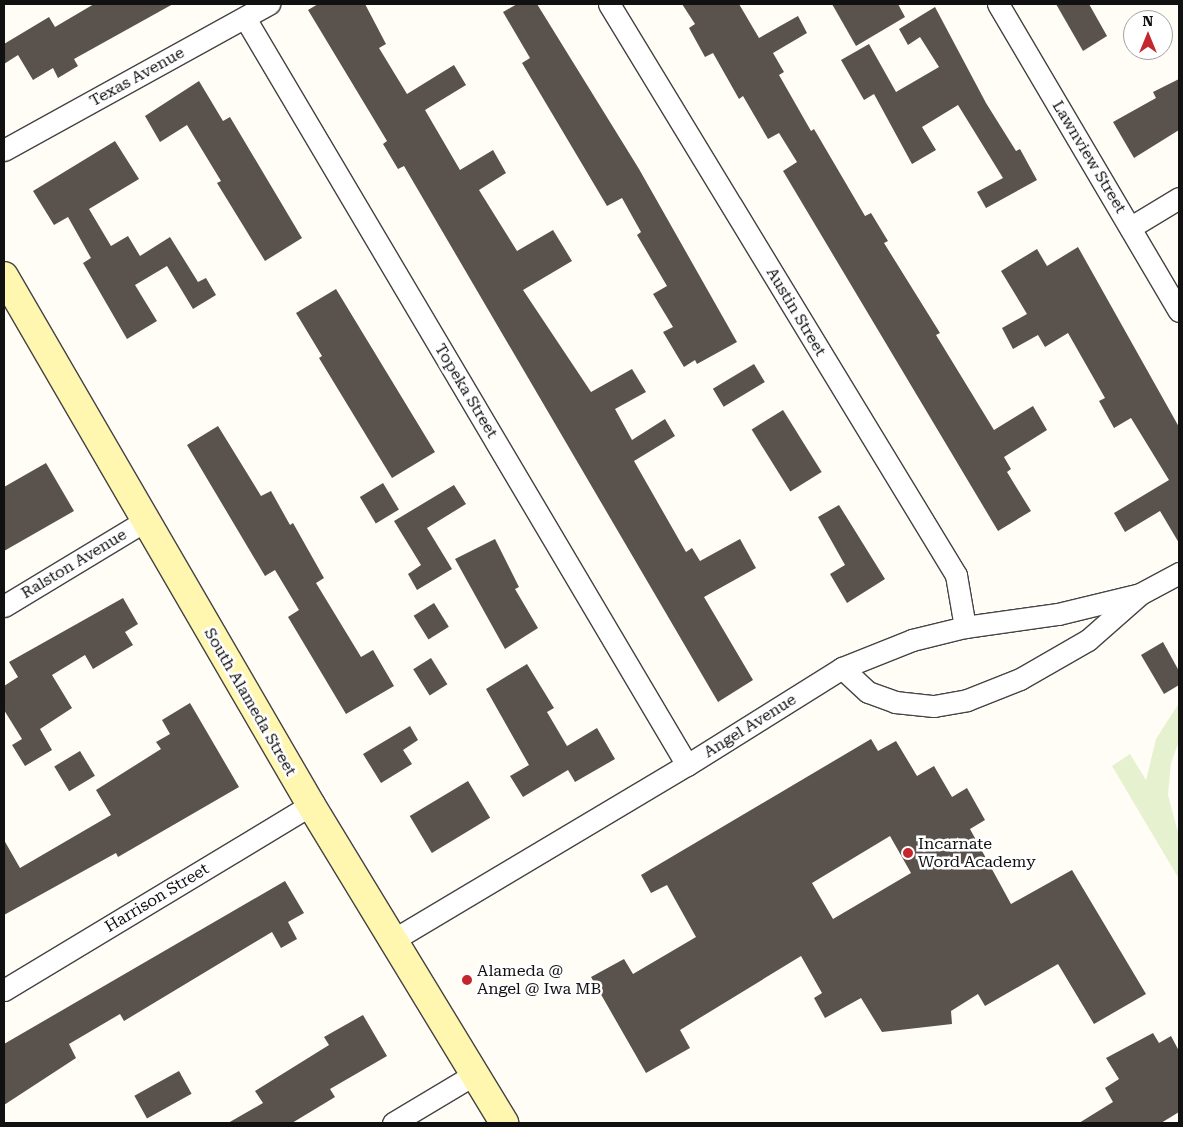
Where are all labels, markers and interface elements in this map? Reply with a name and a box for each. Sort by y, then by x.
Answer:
north arrow [1123,10,1173,60]
text: N [1143,13,1153,29]
street label: Texas Avenue [86,43,188,111]
street label: Lawnview Street [1048,97,1130,217]
street label: Austin Street [762,264,830,360]
street label: Topeka Street [430,340,502,442]
street label: Ralston Avenue [18,525,130,603]
street label: South Alameda Street [200,625,300,779]
street label: Angel Avenue [700,690,800,762]
place label: Incarnate Word Academy [918,834,1036,872]
marker: Incarnate Word Academy [902,847,914,859]
street label: Harrison Street [102,859,212,937]
place label: Alameda @ Angel @ Iwa MB [477,961,601,999]
marker: Alameda @ Angel @ Iwa MB [461,974,473,986]

